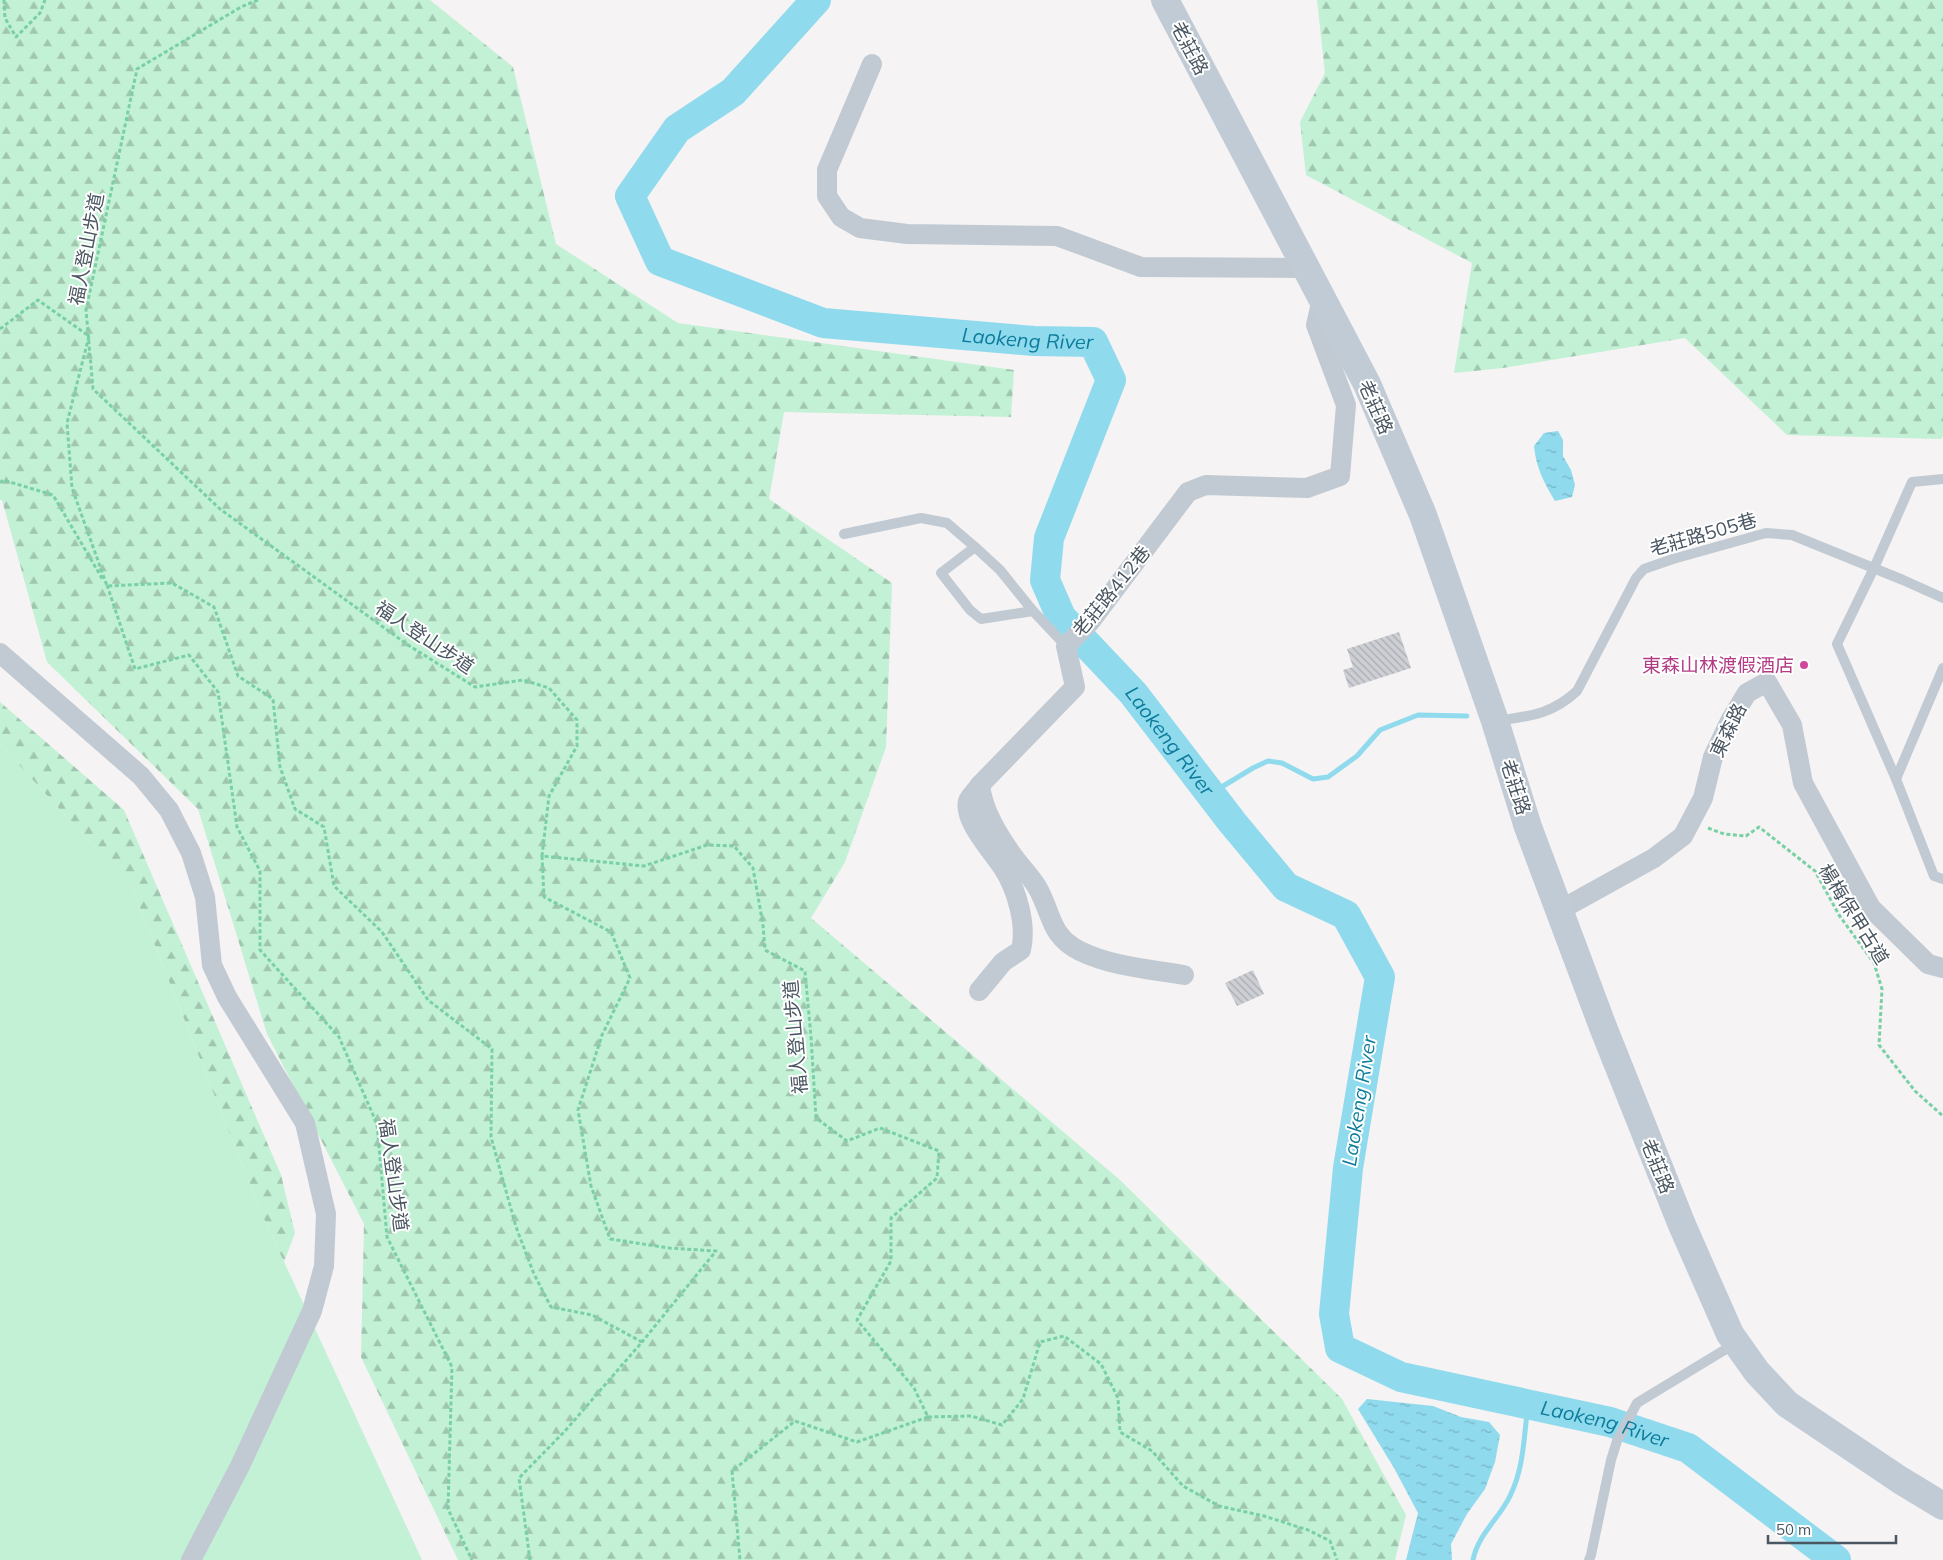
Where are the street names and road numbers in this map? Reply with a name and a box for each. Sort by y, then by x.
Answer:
street label: 老莊路 [1166,17,1214,79]
street label: 福人登山步道 [63,191,109,307]
street label: 老莊路 [1353,376,1399,438]
street label: 老莊路505巷 [1647,507,1759,561]
street label: 老莊路412巷 [1067,541,1155,641]
street label: 福人登山步道 [371,595,479,679]
street label: 東森路 [1705,699,1751,761]
street label: 老莊路 [1496,756,1536,818]
street label: 楊梅保甲古道 [1814,859,1894,969]
street label: 福人登山步道 [778,979,812,1095]
street label: 福人登山步道 [374,1117,414,1233]
street label: 老莊路 [1636,1135,1680,1197]

